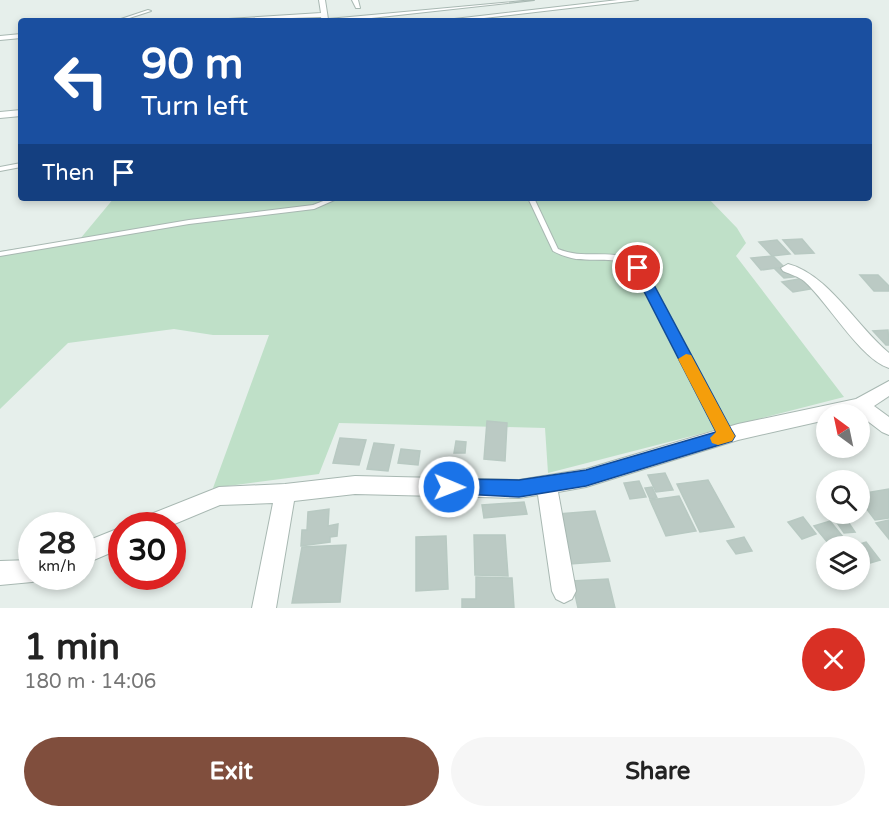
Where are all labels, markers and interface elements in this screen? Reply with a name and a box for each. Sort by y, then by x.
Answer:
text: 90 m [141,39,243,90]
icon: left [42,42,120,120]
text: Turn left [141,90,248,123]
icon: arrive [107,156,140,189]
text: Then [42,160,95,186]
pin [612,242,663,293]
icon: arrive [621,251,654,284]
north arrow [816,404,870,458]
map controls [816,404,870,590]
position arrow [417,455,481,519]
button: search [816,470,870,524]
speed limit sign: 30 [108,512,186,590]
text: 28 [38,525,76,562]
button: layers [816,536,870,590]
text: km/h [38,557,76,575]
text: 1 min [24,626,120,669]
button: close [802,628,865,691]
text: 180 m · 14:06 [24,670,156,694]
button: Exit [24,737,439,806]
button: Share [451,737,865,806]

